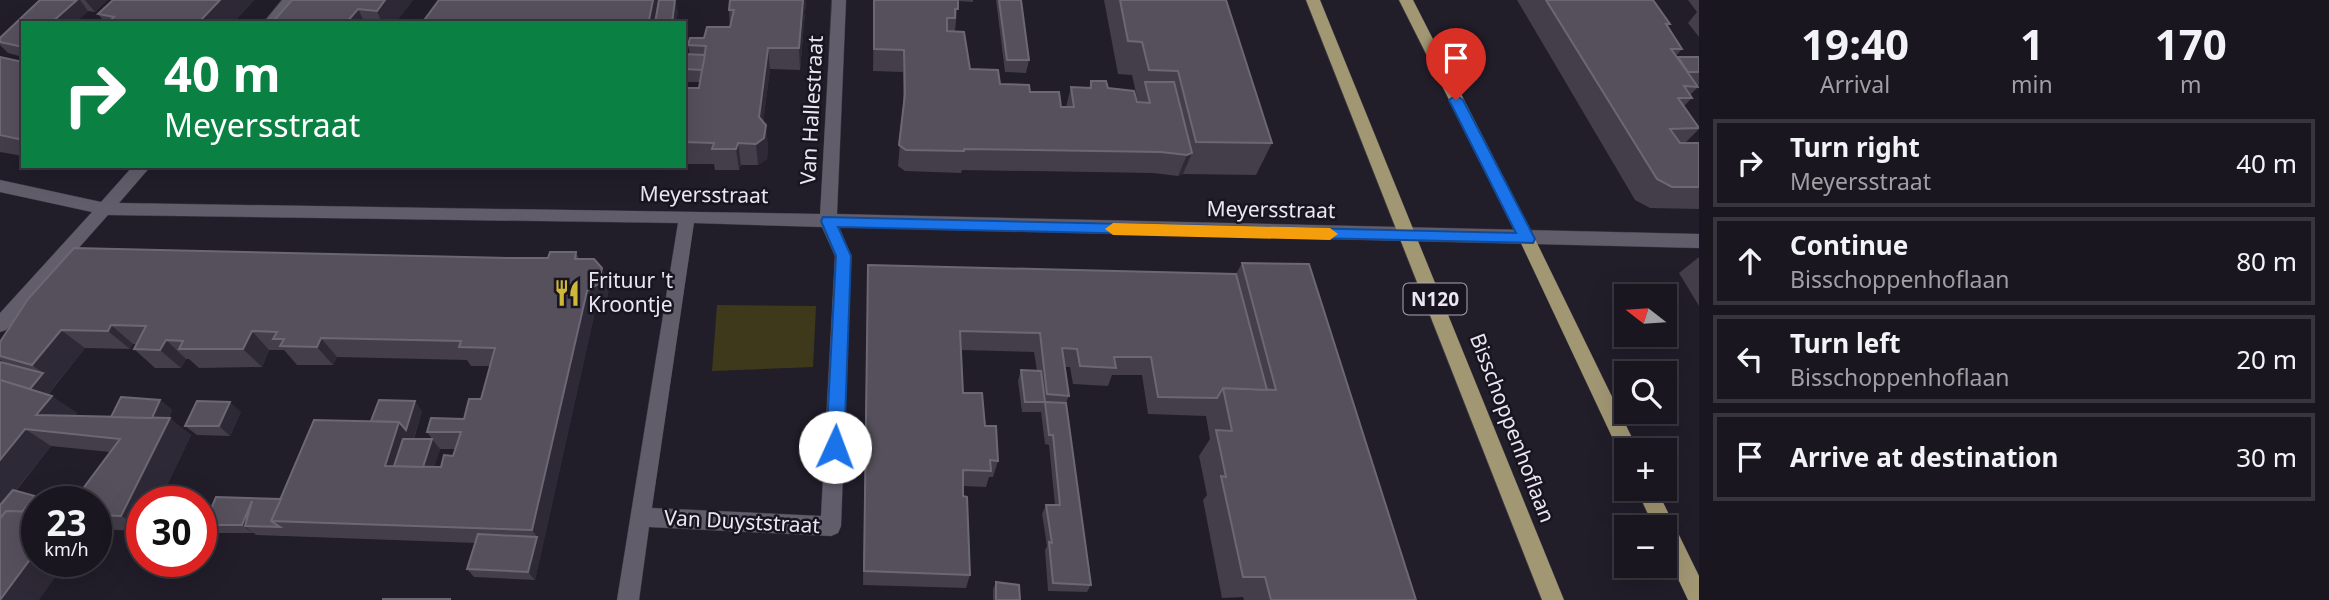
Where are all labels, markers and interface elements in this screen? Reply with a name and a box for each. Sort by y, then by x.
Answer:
text: 19:40 [1801,15,1909,72]
text: 1 [2020,15,2044,72]
text: 170 [2155,15,2227,72]
pin [1426,28,1486,100]
street label: Van Hallestraat [793,34,829,185]
icon: arrive [1437,39,1475,77]
text: 40 m [164,40,281,106]
icon: right [49,49,140,140]
text: Arrival [1820,68,1890,100]
text: min [2011,68,2053,100]
text: m [2180,68,2202,100]
text: Meyersstraat [164,103,360,146]
text: Turn right [1790,129,1920,165]
icon: right [1731,144,1769,182]
text: 40 m [2236,145,2297,181]
text: Meyersstraat [1790,165,1931,197]
street label: Meyersstraat [639,179,769,209]
street label: Meyersstraat [1206,194,1336,224]
text: Continue [1790,227,1908,263]
icon: ahead [1731,242,1769,280]
text: 80 m [2236,243,2297,279]
text: Bisschoppenhoflaan [1790,263,2010,295]
place label: Frituur 't Kroontje [588,266,673,318]
restaurant icon: Frituur 't Kroontje [552,278,582,308]
road number: N120 [1404,284,1466,314]
north arrow [1614,284,1676,346]
map controls [1614,284,1677,578]
text: Turn left [1790,325,1901,361]
street label: Bisschoppenhoflaan [1464,329,1562,526]
icon: left [1731,340,1769,378]
text: 20 m [2236,341,2297,377]
button: search [1614,361,1677,424]
text: Bisschoppenhoflaan [1790,361,2010,393]
position arrow [798,410,872,484]
button: + [1614,438,1677,501]
icon: arrive [1731,438,1769,476]
text: Arrive at destination [1790,439,2059,475]
text: 30 m [2236,439,2297,475]
speed limit sign: 30 [126,486,217,577]
text: 23 [46,499,87,546]
street label: Van Duyststraat [663,503,821,539]
button: − [1614,515,1677,578]
text: km/h [44,537,89,561]

